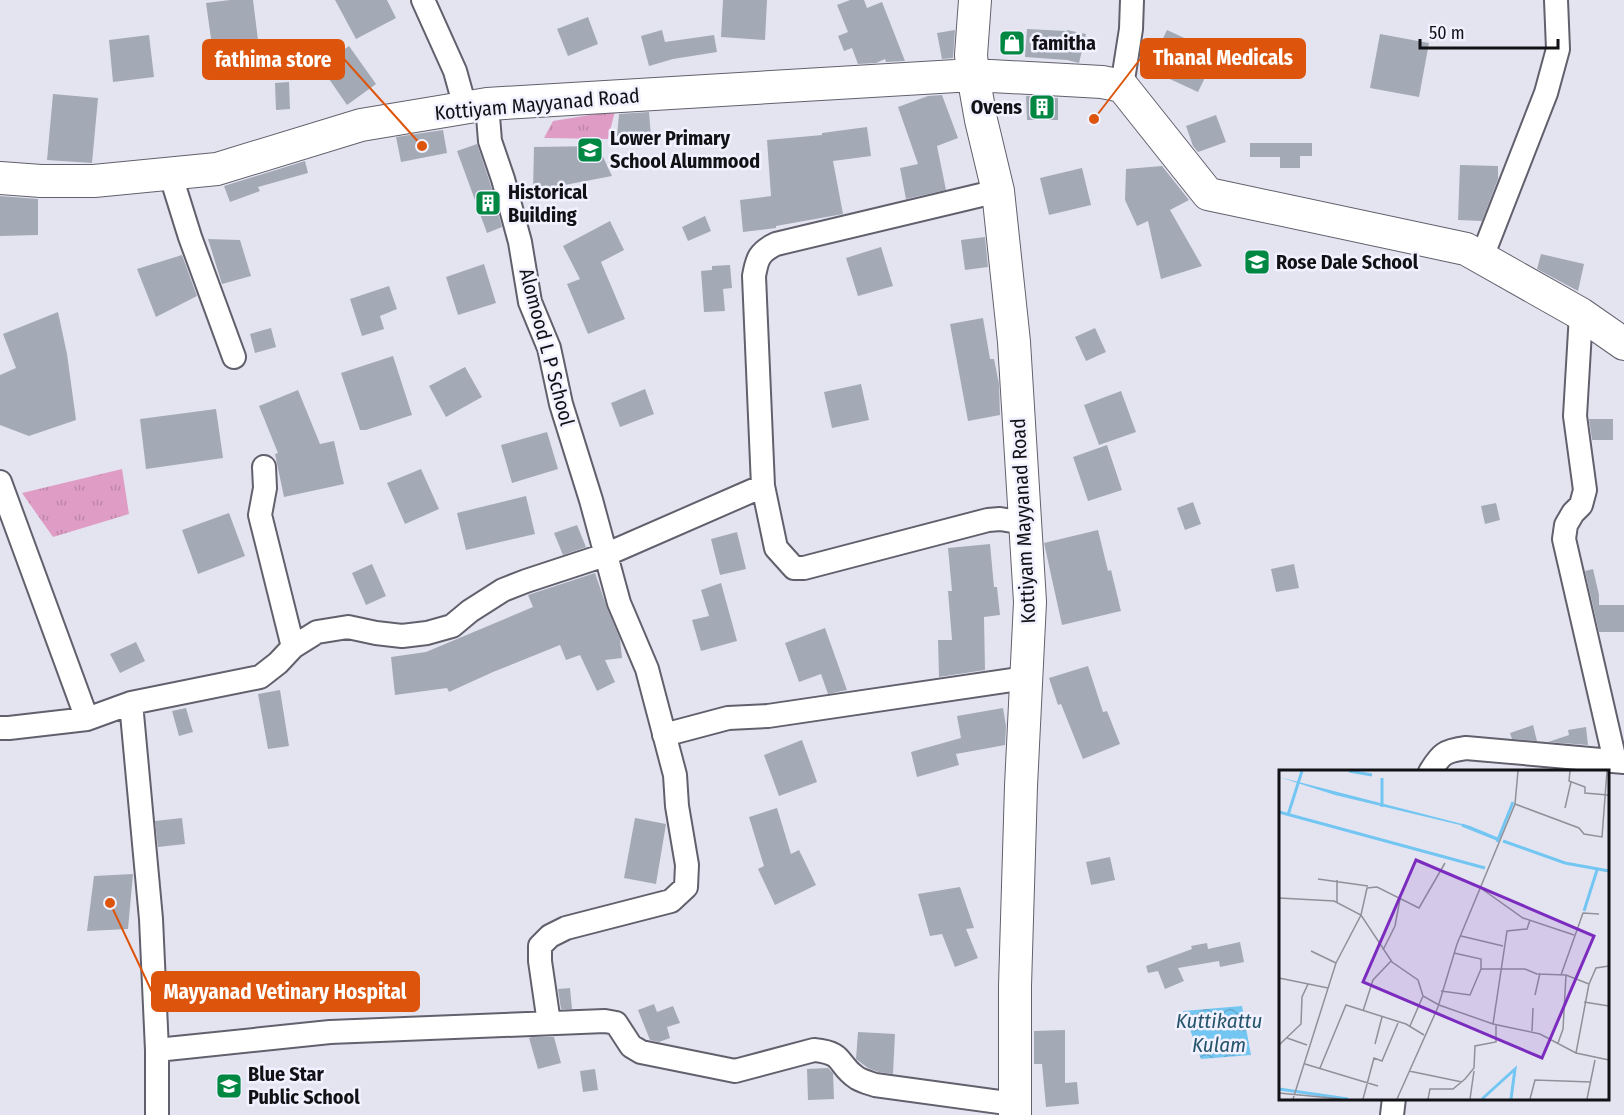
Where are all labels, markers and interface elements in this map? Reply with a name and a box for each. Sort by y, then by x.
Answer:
scale bar [1420,12,1558,50]
text: 50 m [1429,22,1465,44]
shop icon: famitha [997,28,1027,58]
place label: famitha [1032,31,1096,55]
callout: Thanal Medicals [1141,39,1305,78]
callout: fathima store [203,40,344,79]
text: Thanal Medicals [1153,45,1293,71]
text: fathima store [215,47,332,73]
street label: Kottiyam Mayyanad Road [433,83,641,125]
building icon: Ovens [1027,92,1057,122]
place label: Ovens [971,95,1022,119]
place label: Lower Primary School Alummood [610,126,760,173]
school or university icon: Lower Primary School Alummood [575,135,605,165]
place label: Historical Building [508,180,588,227]
building icon: Historical Building [473,188,503,218]
school or university icon: Rose Dale School [1242,247,1272,277]
place label: Rose Dale School [1276,250,1419,274]
street label: Alomood L P School [514,266,580,428]
street label: Kottiyam Mayyanad Road [1006,418,1040,624]
inset map [1279,770,1609,1100]
callout: Mayyanad Vetinary Hospital [152,972,419,1011]
text: Mayyanad Vetinary Hospital [163,979,407,1005]
water label: Kuttikattu Kulam [1176,1008,1262,1058]
place label: Blue Star Public School [248,1062,360,1109]
school or university icon: Blue Star Public School [214,1071,244,1101]

